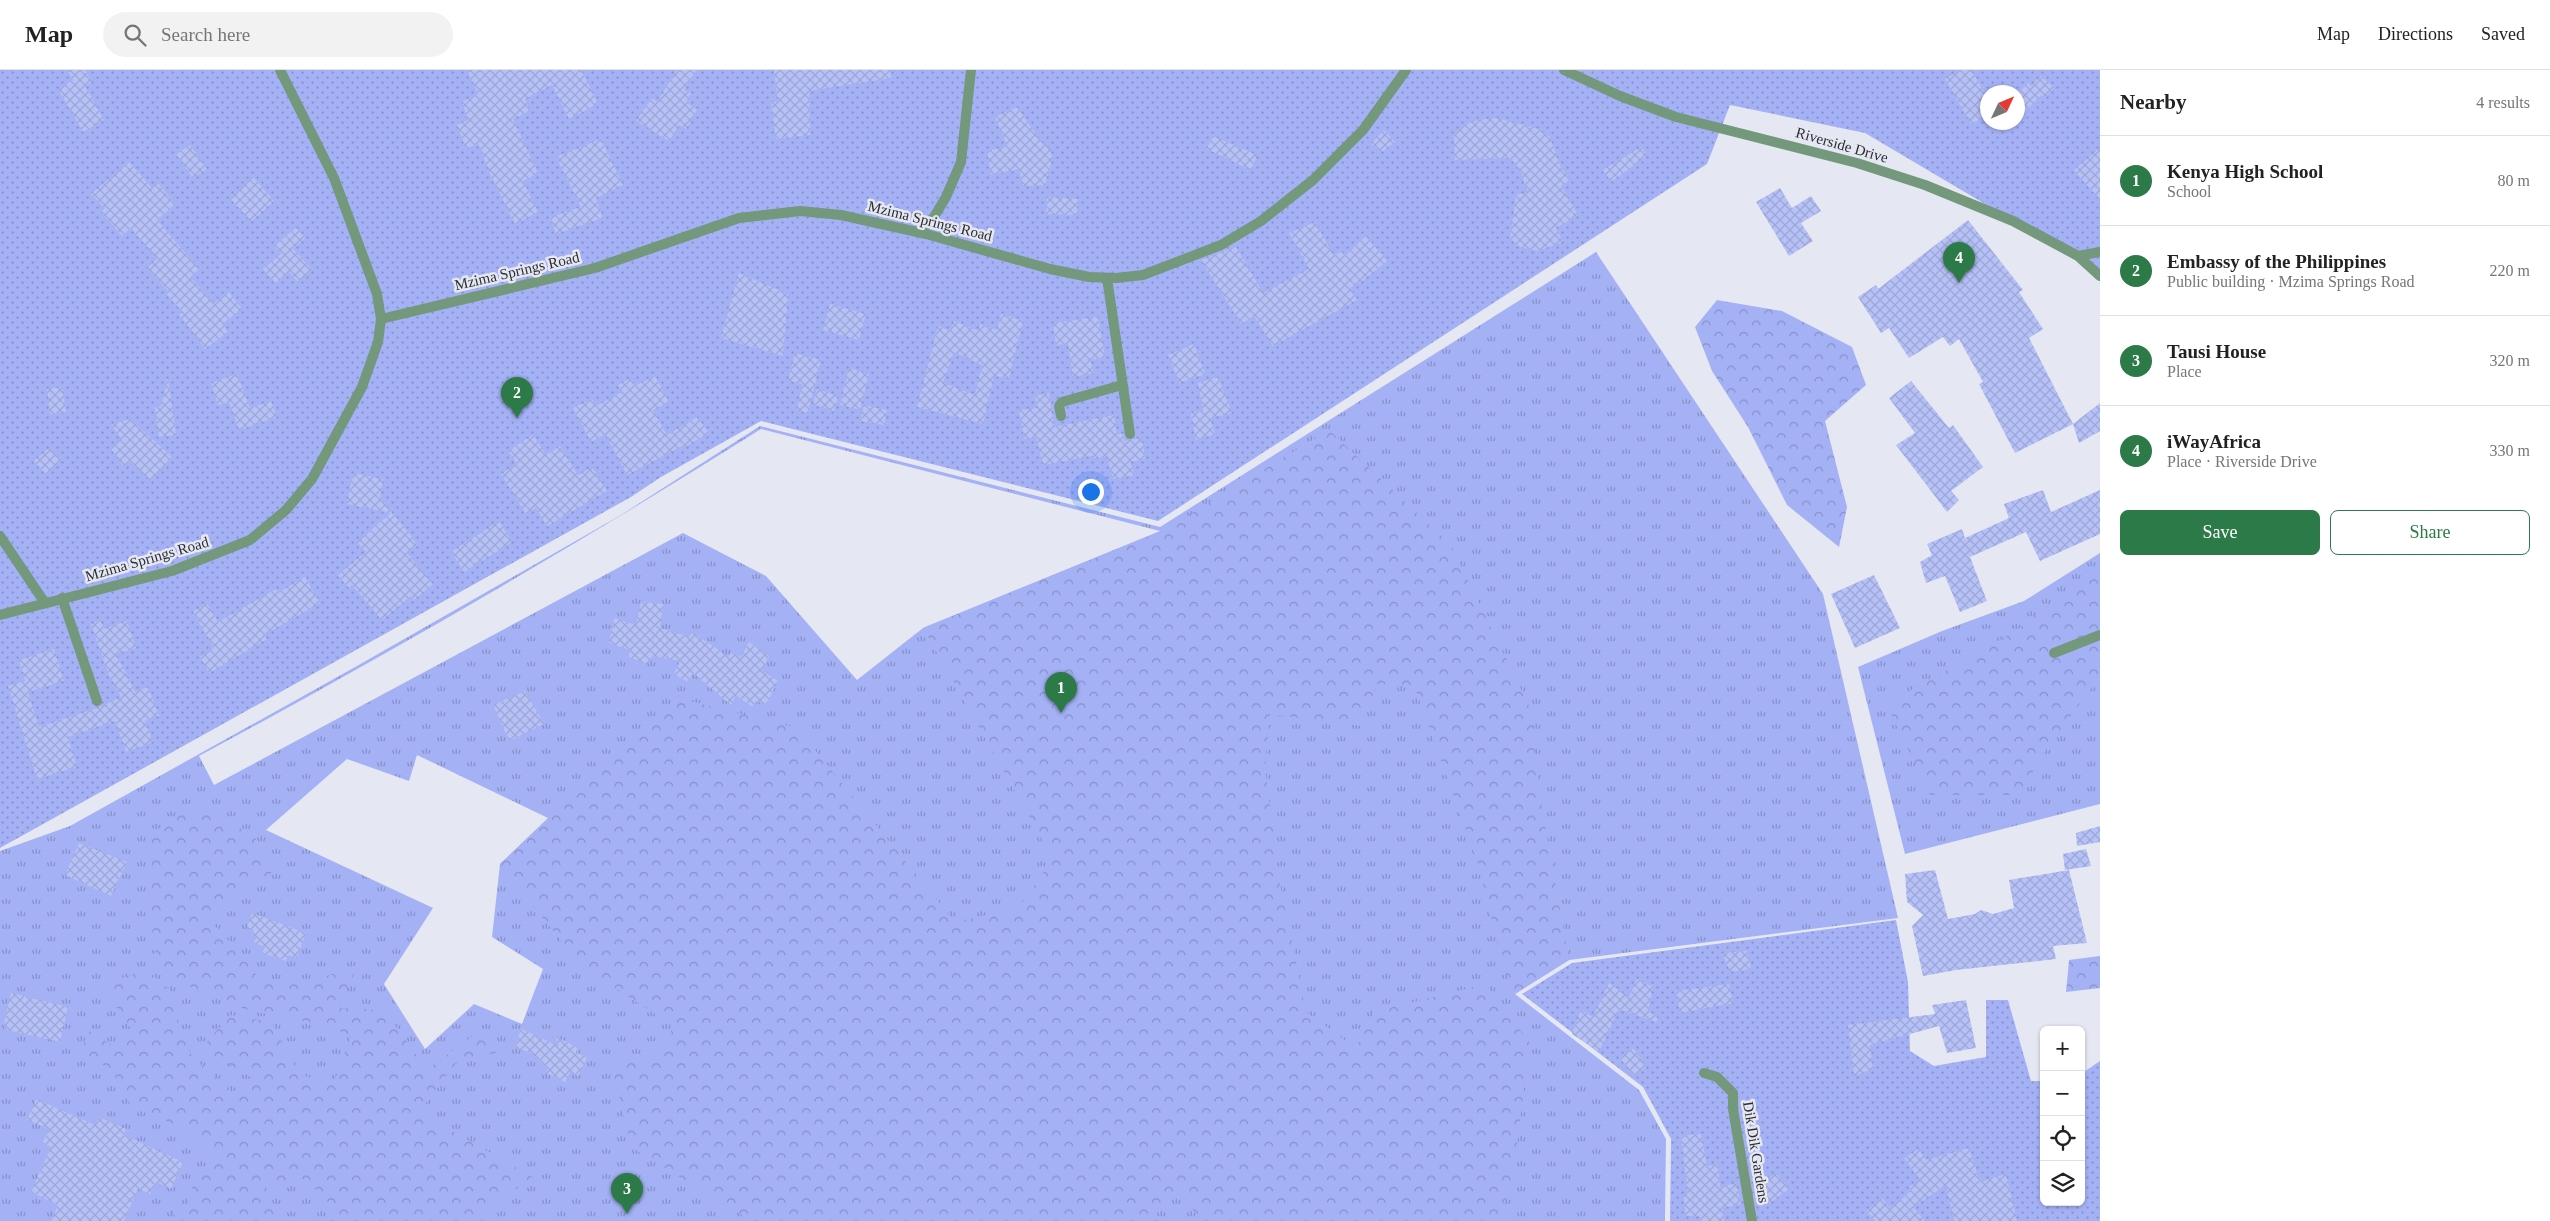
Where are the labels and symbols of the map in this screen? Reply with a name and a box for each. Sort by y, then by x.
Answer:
north arrow [1980,85,2025,130]
street label: Riverside Drive [1794,124,1890,166]
street label: Mzima Springs Road [866,198,994,244]
pin: 4 [1943,242,1975,283]
street label: Mzima Springs Road [453,249,581,293]
pin: 2 [501,377,533,418]
your location [1078,479,1104,505]
street label: Mzima Springs Road [84,534,211,584]
pin: 1 [1045,672,1077,713]
street label: Dik Dik Gardens [1740,1100,1772,1204]
pin: 3 [611,1173,643,1214]

